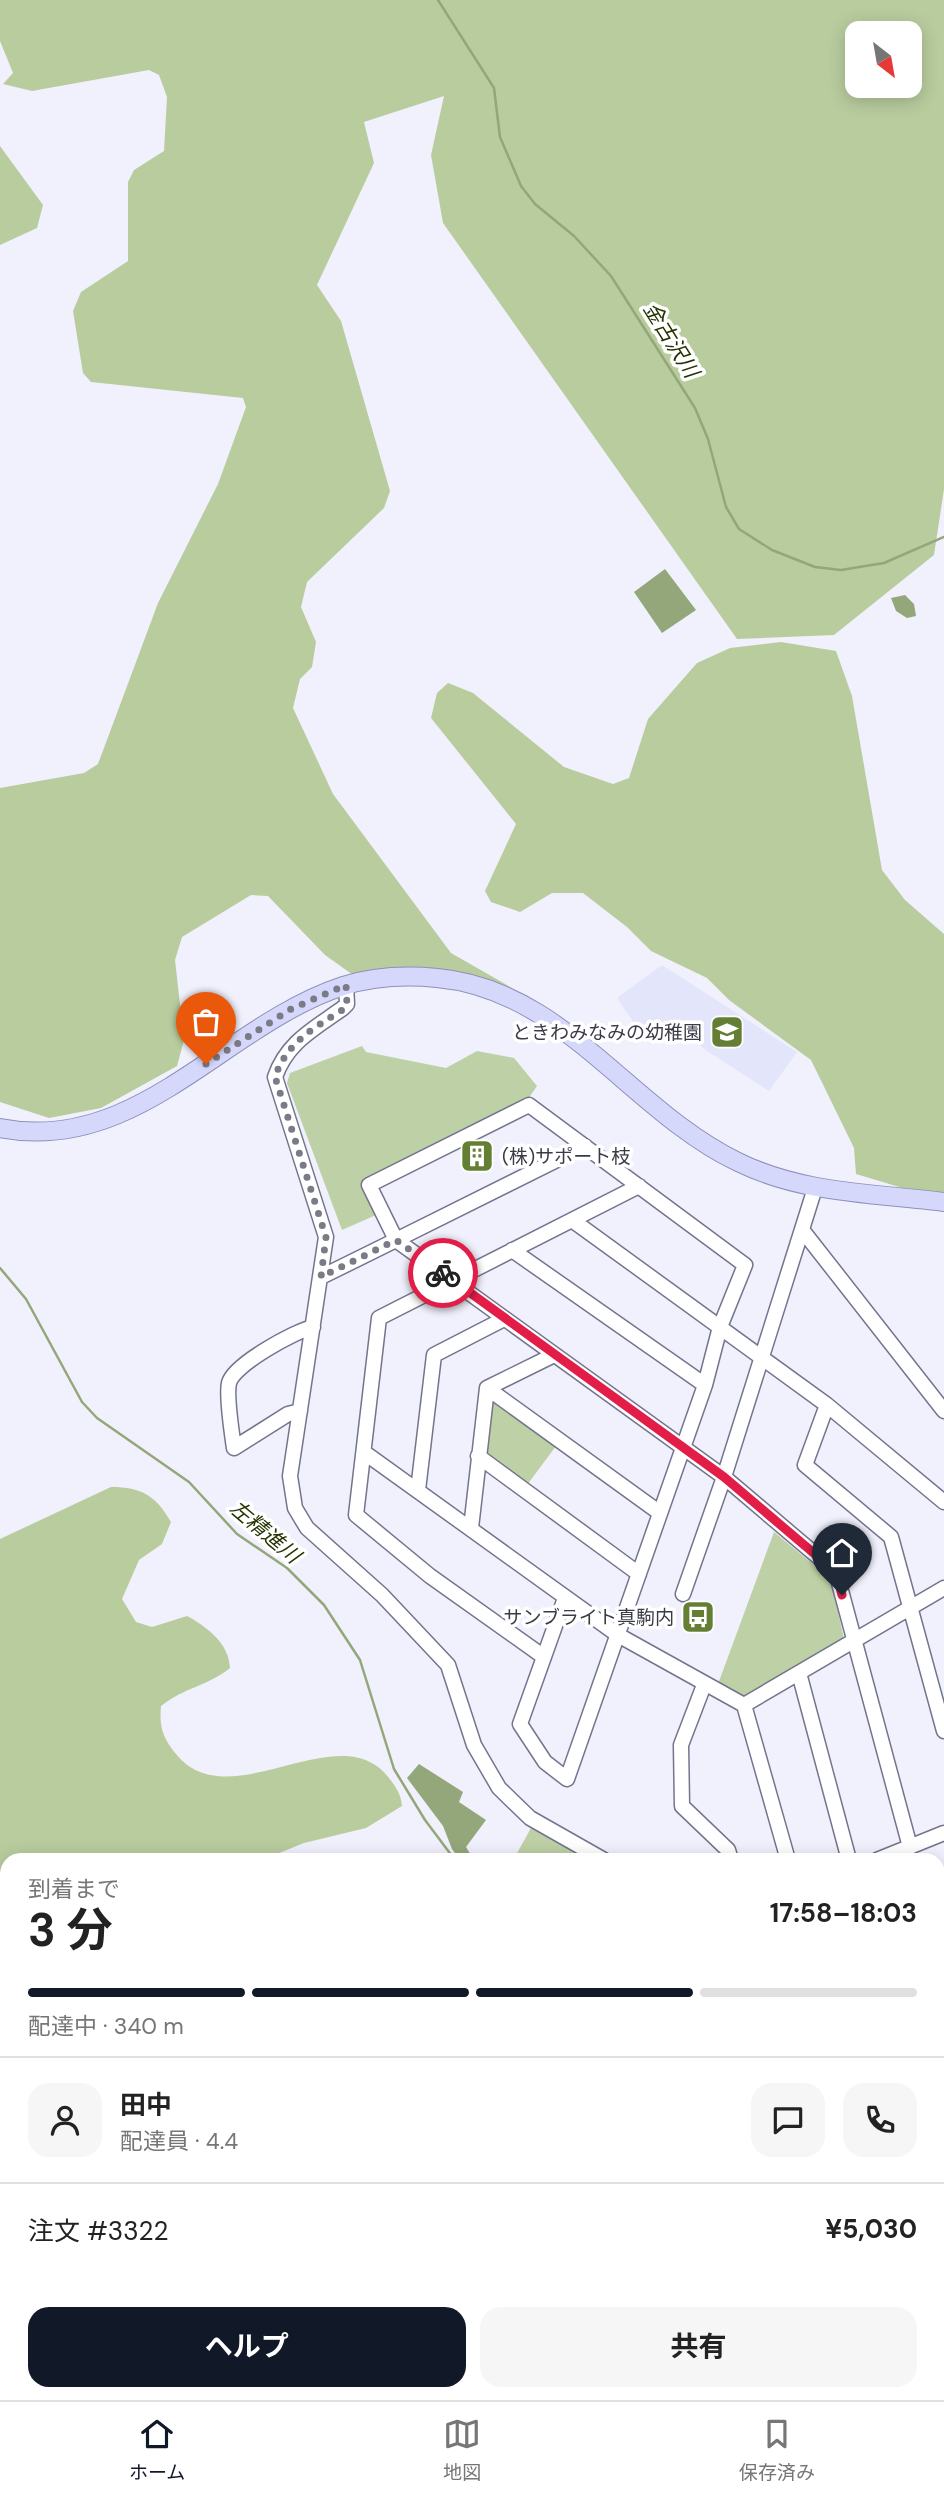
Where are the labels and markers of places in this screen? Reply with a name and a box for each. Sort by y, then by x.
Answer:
pin [176,992,236,1064]
school or university icon: ときわみなみの幼稚園 [708,1013,746,1051]
place label: ときわみなみの幼稚園 [512,1020,702,1045]
building icon: (株)サポート枝 [458,1137,496,1175]
place label: (株)サポート枝 [502,1144,630,1169]
pin [812,1523,872,1595]
bus stop icon: サンブライト真駒内 [679,1598,717,1636]
place label: サンブライト真駒内 [504,1605,674,1630]

